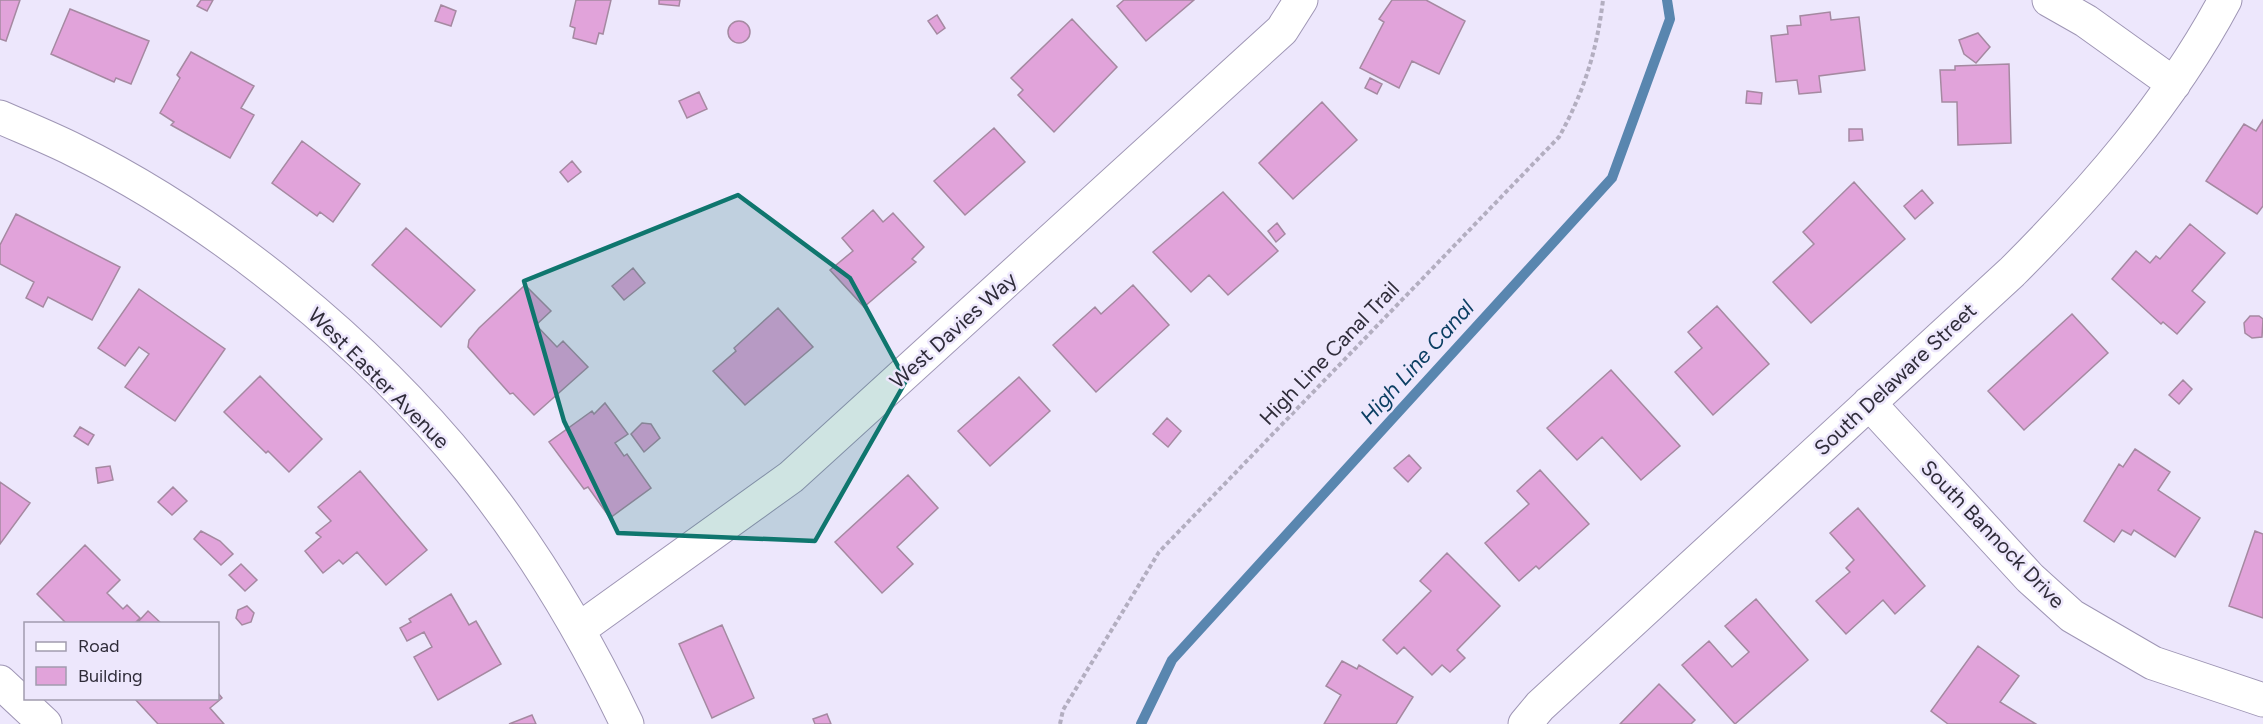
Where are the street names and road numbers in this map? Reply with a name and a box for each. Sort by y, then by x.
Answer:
street label: West Davies Way [885,267,1021,393]
street label: High Line Canal Trail [1254,276,1404,430]
street label: South Delaware Street [1809,297,1981,461]
street label: West Easter Avenue [303,302,455,454]
street label: South Bannock Drive [1916,455,2070,613]

